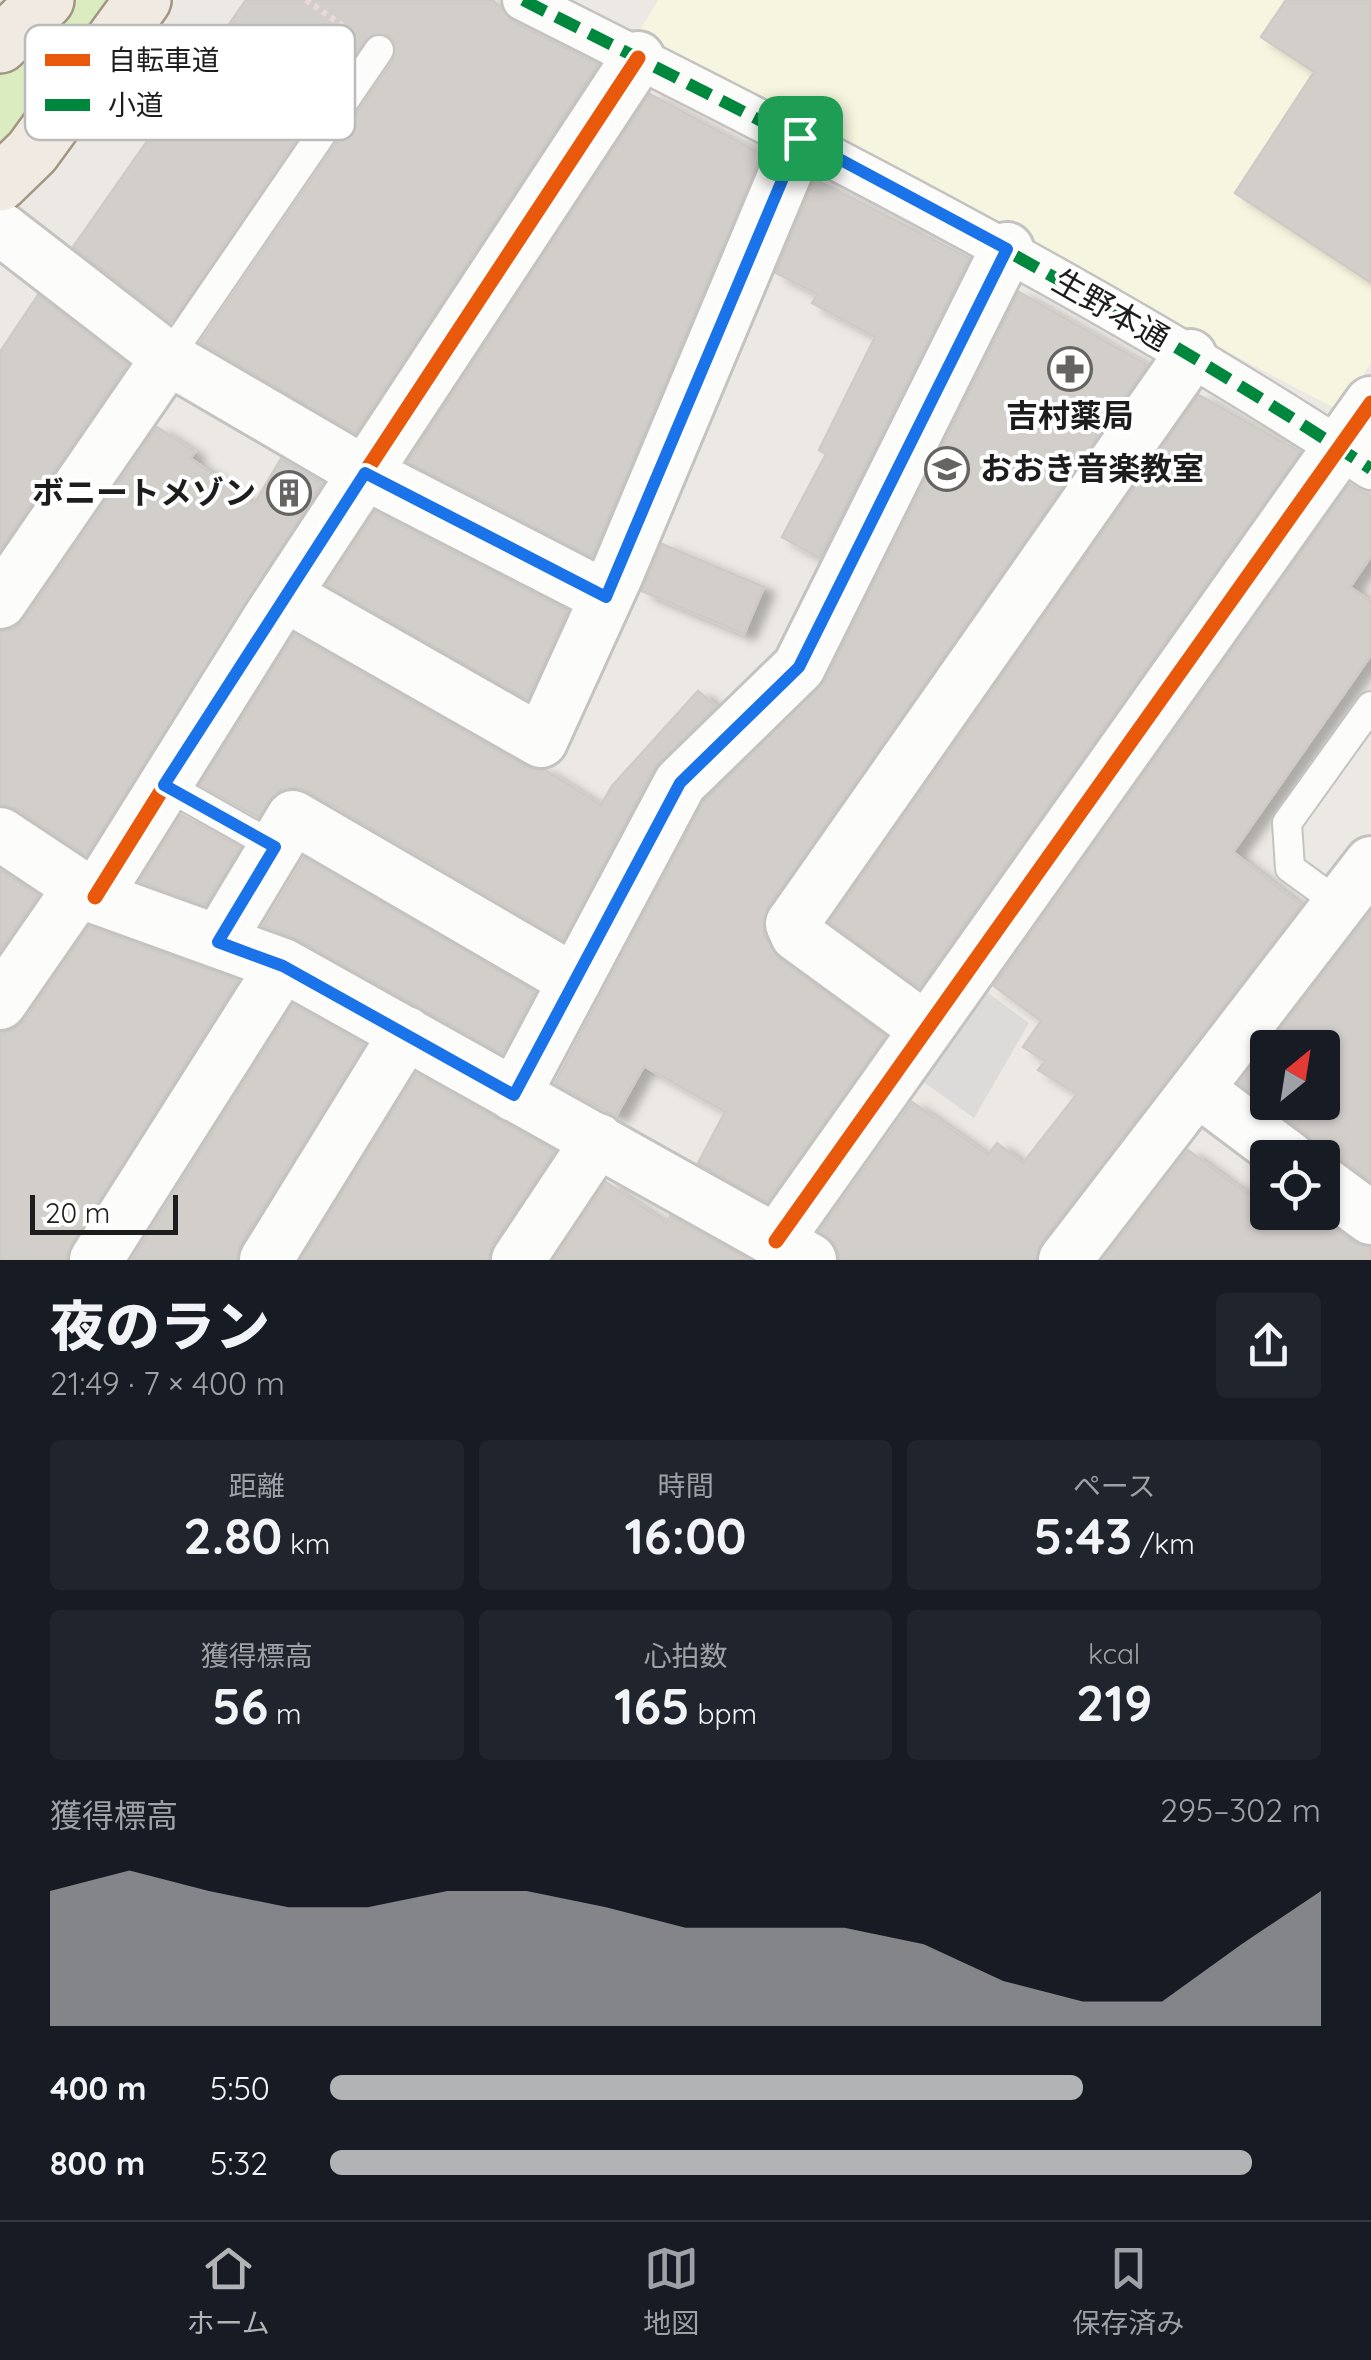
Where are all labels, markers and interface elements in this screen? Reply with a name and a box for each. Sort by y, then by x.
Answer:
legend [25,25,355,140]
text: 自転車道 [108,42,220,77]
text: 小道 [108,87,164,122]
pin [758,96,843,181]
icon: arrive [773,111,828,166]
street label: 生野本通 [1046,260,1177,358]
pharmacy icon: 吉村薬局 [1047,346,1093,392]
place label: 吉村薬局 [1006,395,1134,435]
school or university icon: おおき音楽教室 [924,446,970,492]
place label: おおき音楽教室 [980,448,1204,488]
building icon: ボニートメゾン [266,470,312,516]
place label: ボニートメゾン [32,472,256,512]
north arrow [1250,1030,1340,1120]
map controls [1250,1030,1340,1230]
button: locate [1250,1140,1340,1230]
scale bar [30,1190,178,1234]
text: 20 m [45,1195,110,1230]
text: 夜のラン [50,1291,270,1360]
button: share [1216,1293,1321,1398]
text: 21:49 · 7 × 400 m [50,1363,285,1403]
text: 距離 [229,1468,285,1503]
text: 時間 [657,1468,714,1503]
text: ペース [1073,1468,1155,1503]
text: 2.80 [183,1504,282,1567]
text: 16:00 [624,1504,747,1567]
text: 5:43 [1033,1504,1132,1567]
text: km [282,1526,330,1561]
text: /km [1132,1526,1195,1561]
text: kcal [1088,1636,1140,1671]
text: 獲得標高 [201,1638,313,1673]
text: 心拍数 [643,1638,728,1673]
text: 219 [1076,1671,1152,1734]
text: 56 [212,1674,268,1737]
text: 165 [614,1674,690,1737]
text: m [268,1696,302,1731]
text: bpm [690,1696,757,1731]
text: 295–302 m [1160,1790,1321,1830]
text: 獲得標高 [50,1795,178,1835]
text: 400 m [50,2068,147,2108]
text: 5:50 [210,2068,270,2108]
text: 800 m [50,2143,145,2183]
text: 5:32 [210,2143,268,2183]
tab: ホーム [187,2241,270,2341]
tab: 地図 [643,2241,699,2341]
tab: 保存済み [1072,2241,1184,2341]

